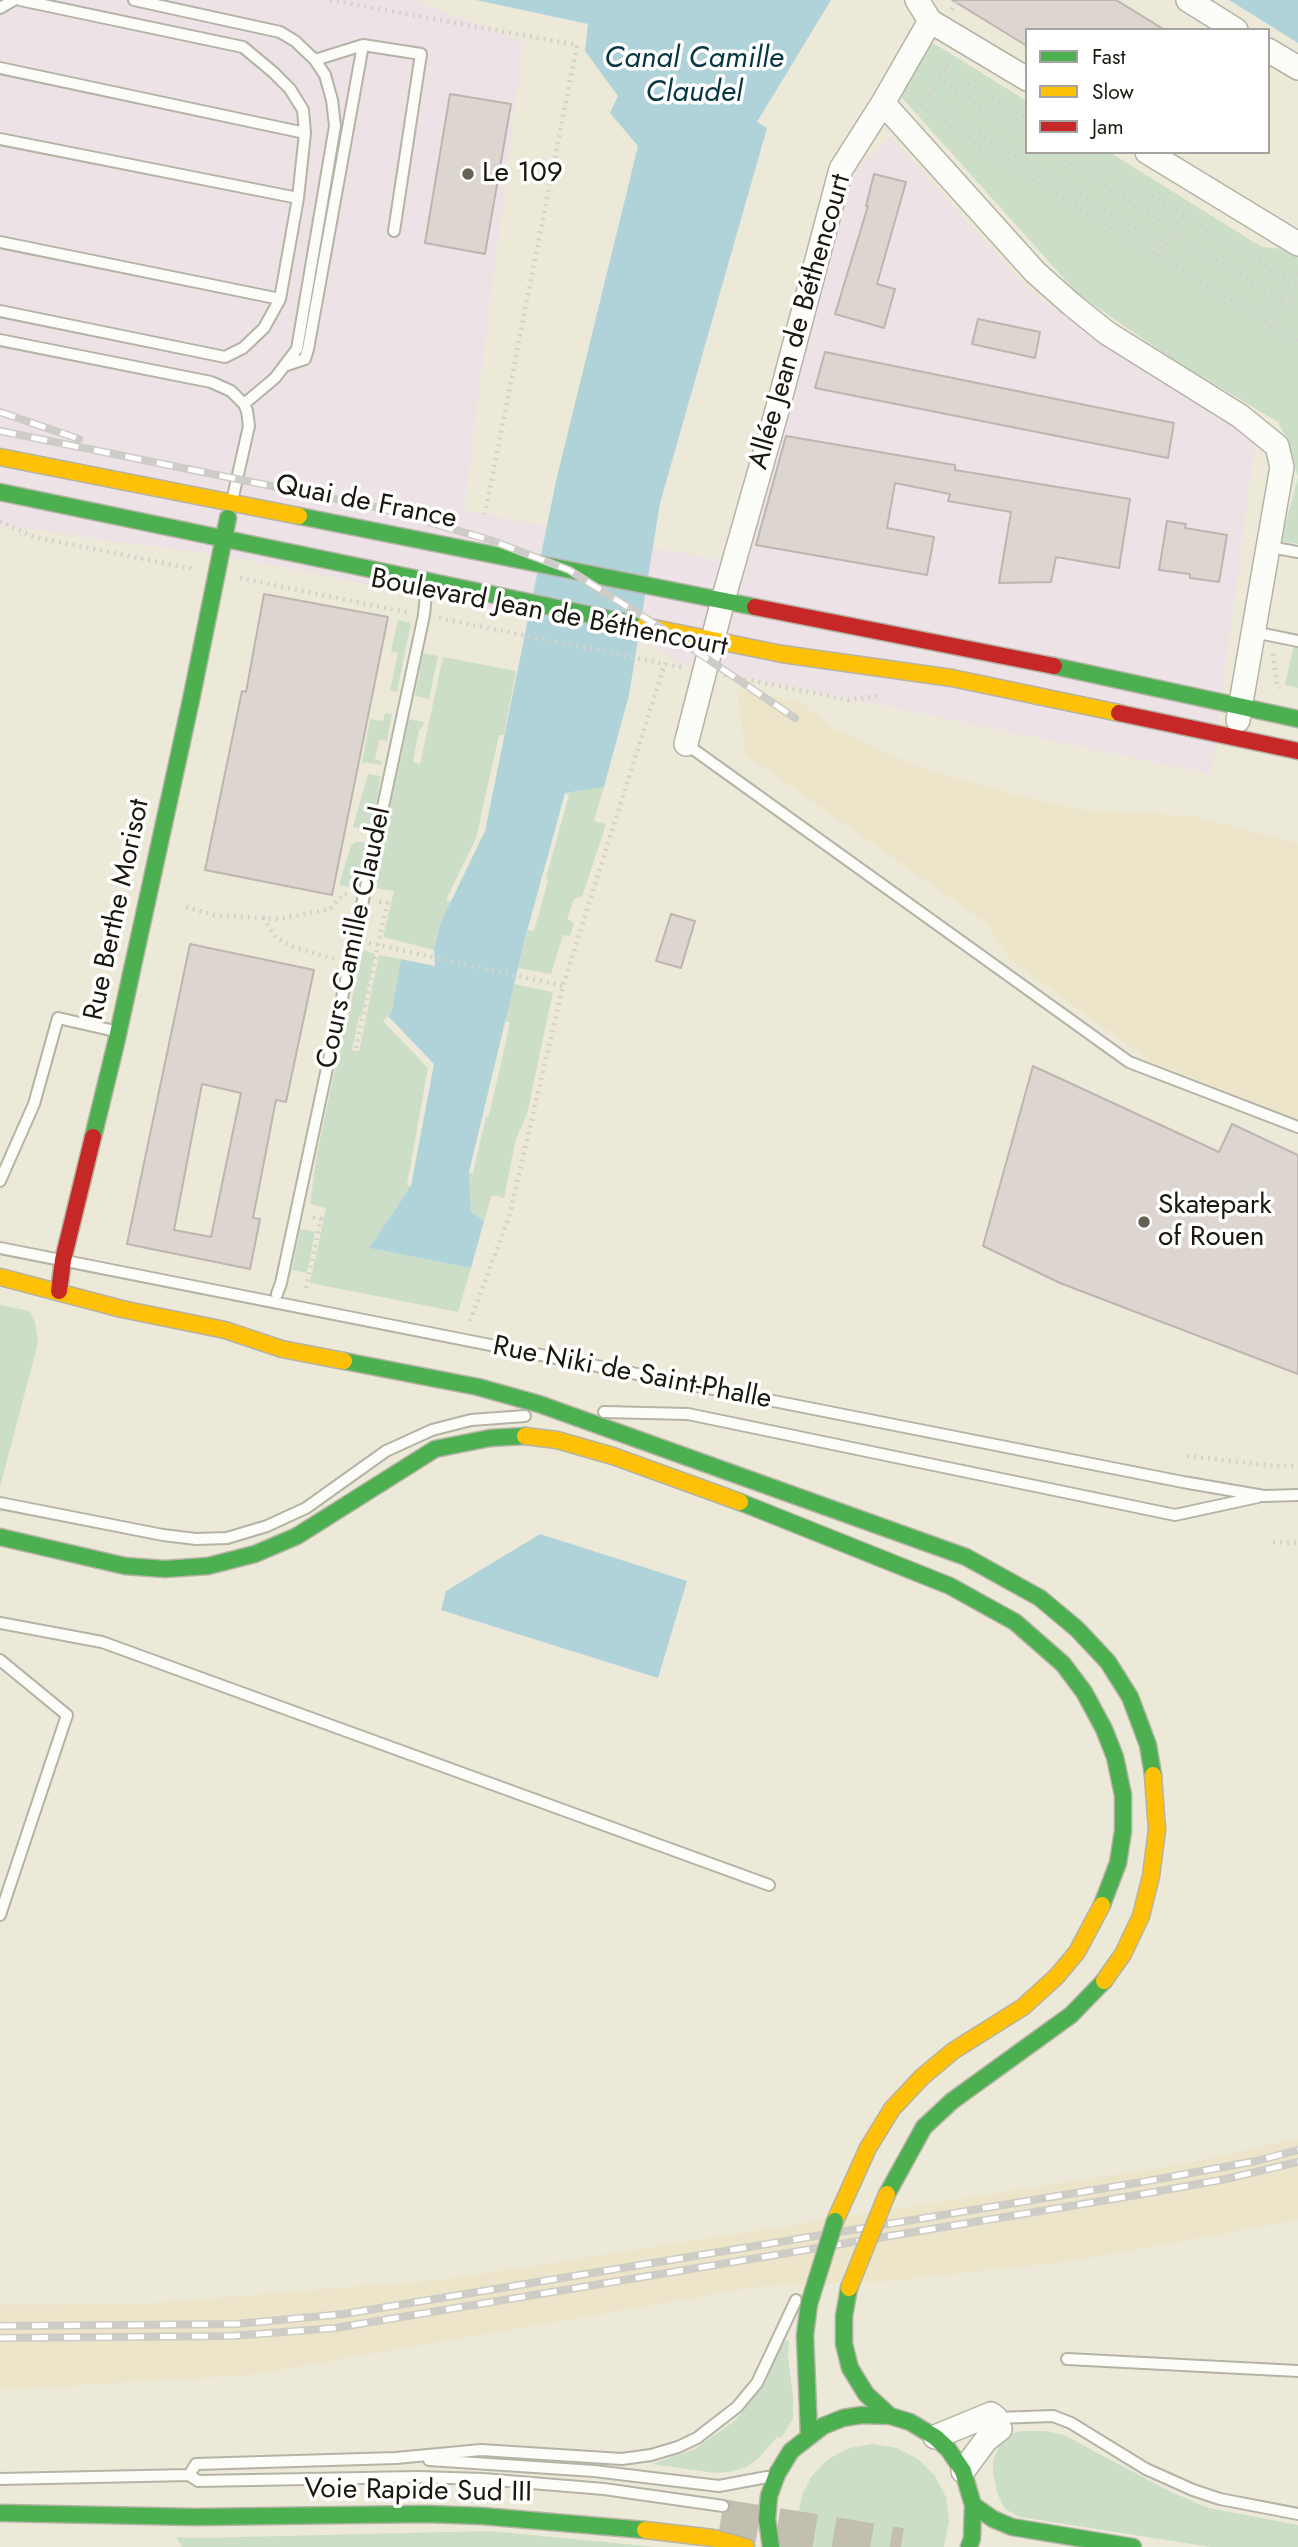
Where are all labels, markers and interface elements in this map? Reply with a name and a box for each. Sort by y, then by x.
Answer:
legend [1025,28,1270,154]
water label: Canal Camille Claudel [604,42,784,112]
text: Fast [1092,42,1125,72]
text: Slow [1092,77,1134,107]
text: Jam [1092,112,1124,142]
place label: Le 109 [482,157,563,191]
marker: Le 109 [460,166,476,182]
street label: Allée Jean de Béthencourt [743,171,859,473]
street label: Quai de France [273,469,459,537]
street label: Boulevard Jean de Béthencourt [368,563,730,665]
street label: Rue Berthe Morisot [78,796,158,1024]
street label: Cours Camille Claudel [311,804,399,1072]
place label: Skatepark of Rouen [1158,1189,1272,1255]
marker: Skatepark of Rouen [1136,1214,1152,1230]
street label: Rue Niki de Saint-Phalle [490,1330,774,1418]
street label: Voie Rapide Sud III [304,2473,532,2511]

